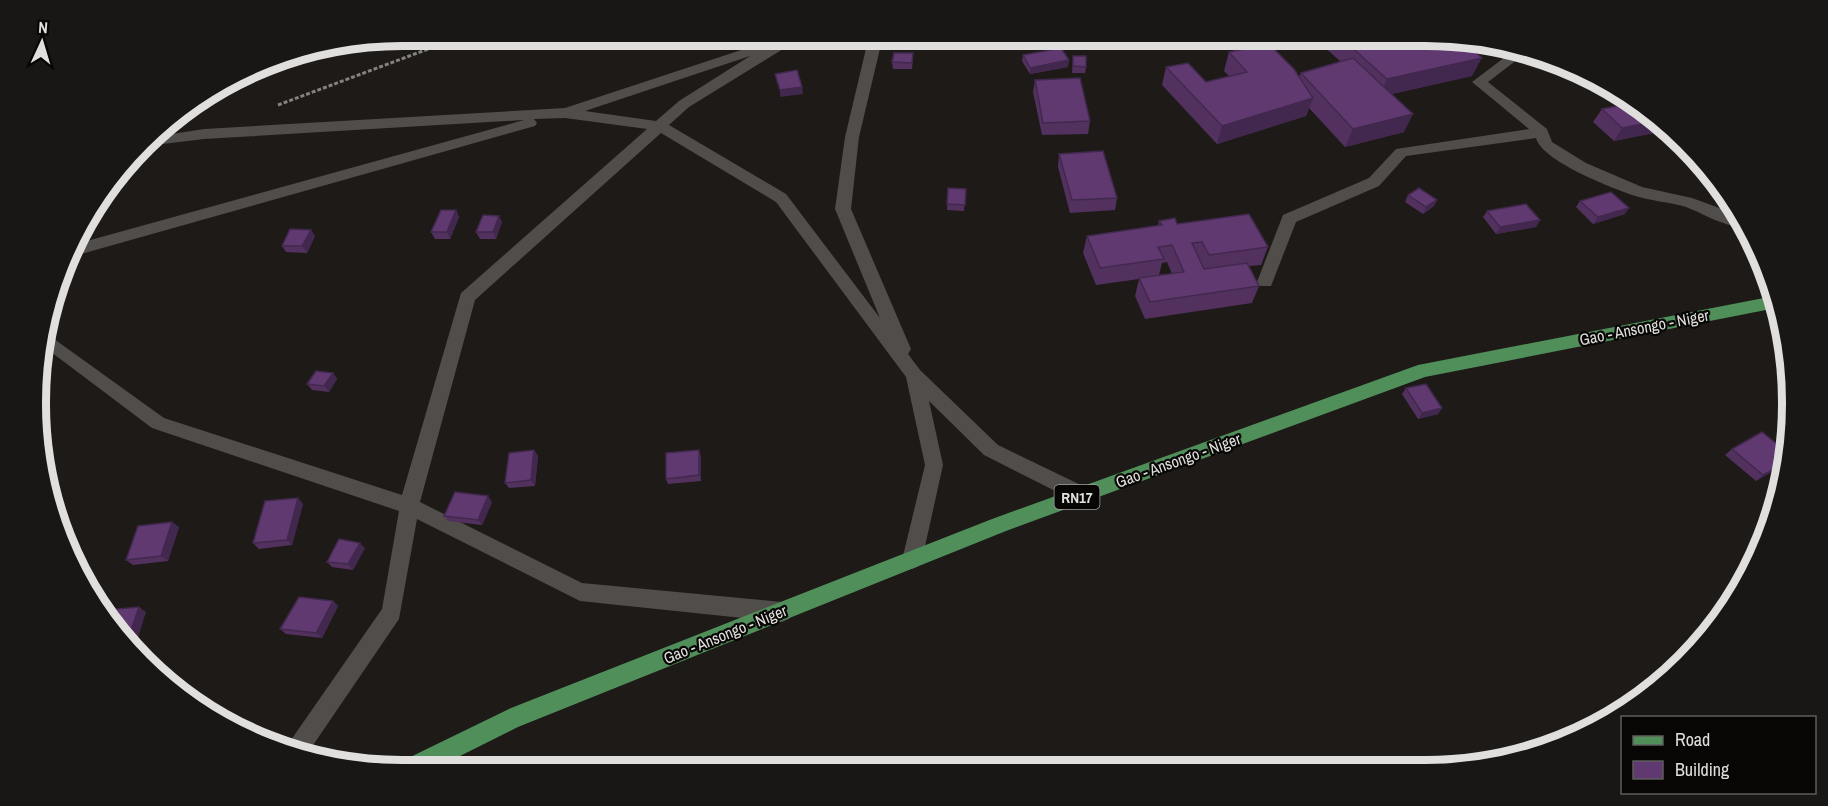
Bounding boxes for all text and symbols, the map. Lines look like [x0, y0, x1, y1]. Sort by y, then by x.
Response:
north arrow [12, 12, 72, 72]
text: N [38, 16, 49, 38]
street label: Gao - Ansongo - Niger [1577, 304, 1711, 350]
street label: Gao - Ansongo - Niger [1113, 427, 1244, 493]
road number: RN17 [1054, 485, 1100, 509]
street label: Gao - Ansongo - Niger [660, 599, 791, 669]
legend [1621, 716, 1816, 794]
text: Road [1675, 727, 1710, 752]
text: Building [1675, 757, 1730, 782]

